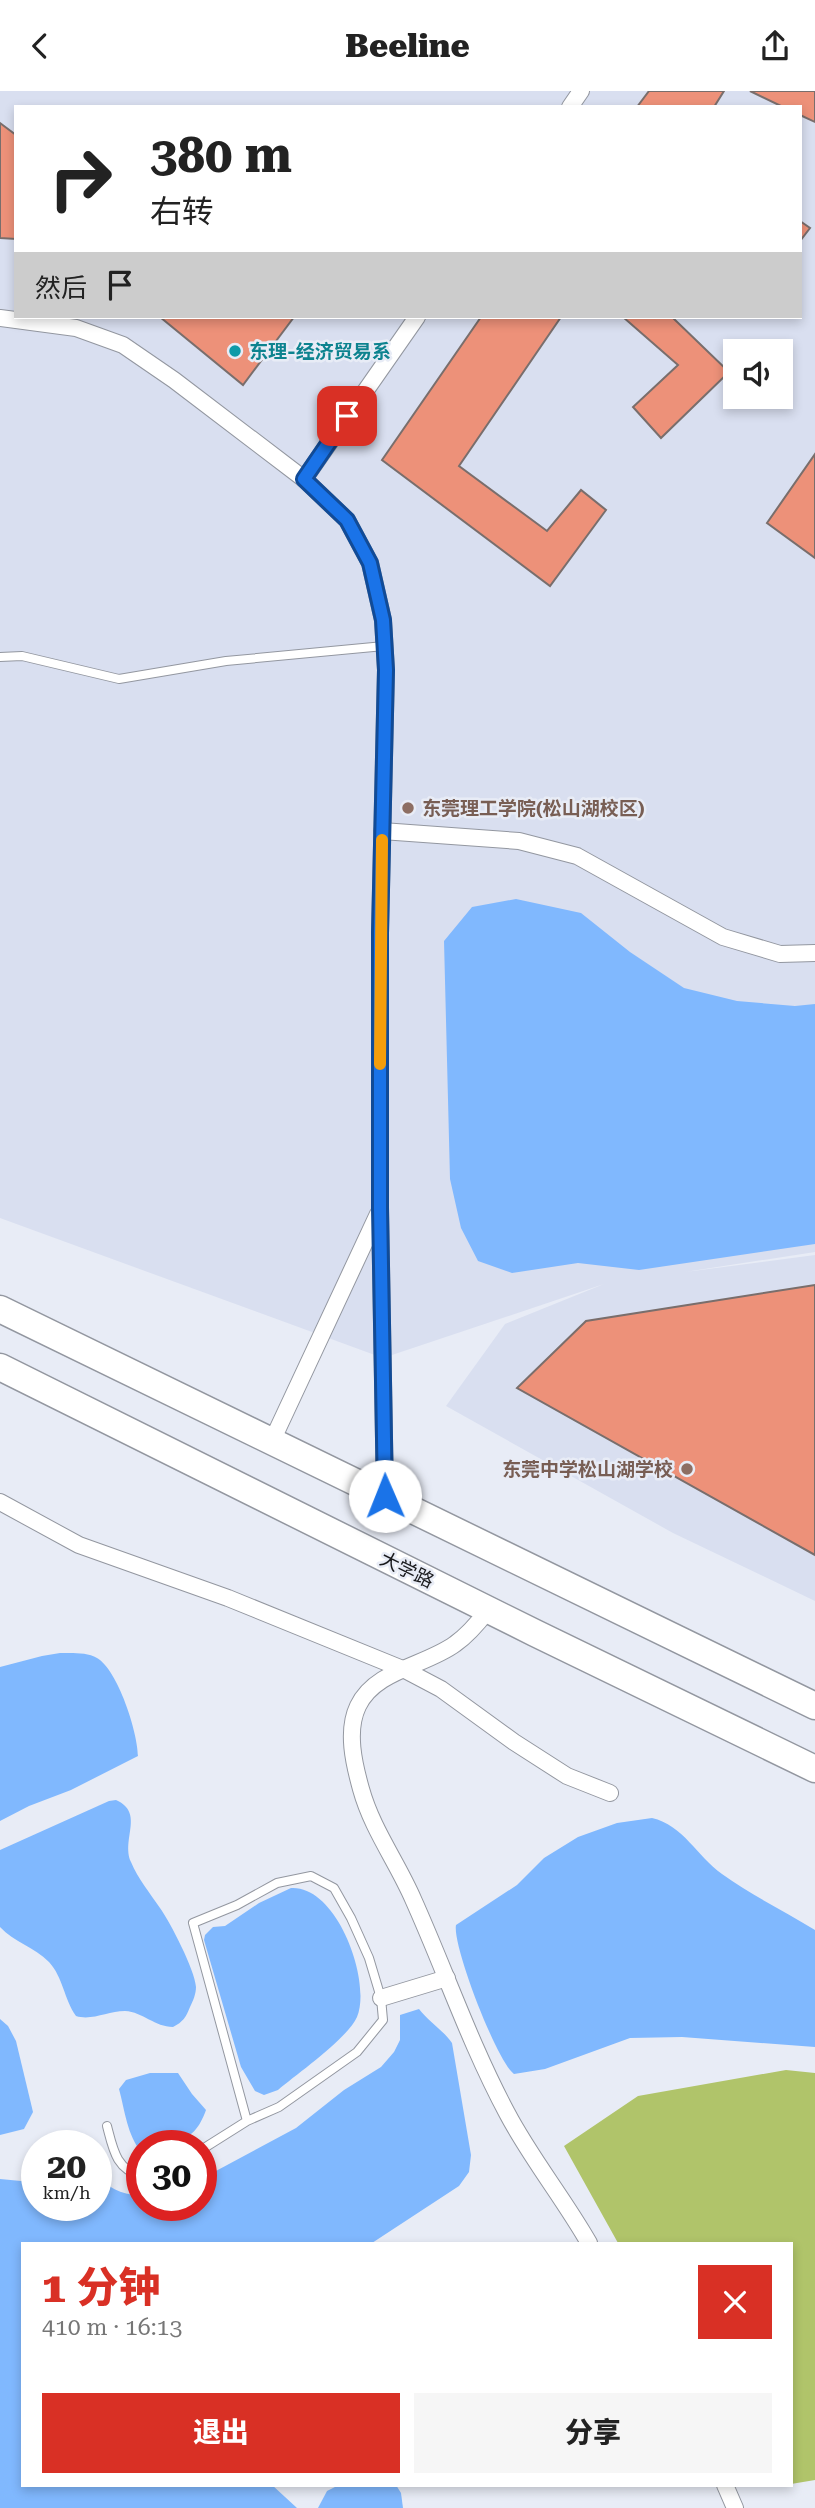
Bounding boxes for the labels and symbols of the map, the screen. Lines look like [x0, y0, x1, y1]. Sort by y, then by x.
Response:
place label: 东理-经济贸易系 [249, 340, 391, 363]
marker: 东理-经济贸易系 [227, 343, 243, 359]
pin [317, 386, 377, 446]
place label: 东莞理工学院(松山湖校区) [422, 797, 645, 820]
marker: 东莞理工学院(松山湖校区) [400, 800, 416, 816]
place label: 东莞中学松山湖学校 [502, 1458, 673, 1481]
position arrow [348, 1459, 422, 1533]
marker: 东莞中学松山湖学校 [679, 1461, 695, 1477]
street label: 大学路 [376, 1547, 438, 1593]
speed limit sign: 30 [126, 2130, 217, 2221]

